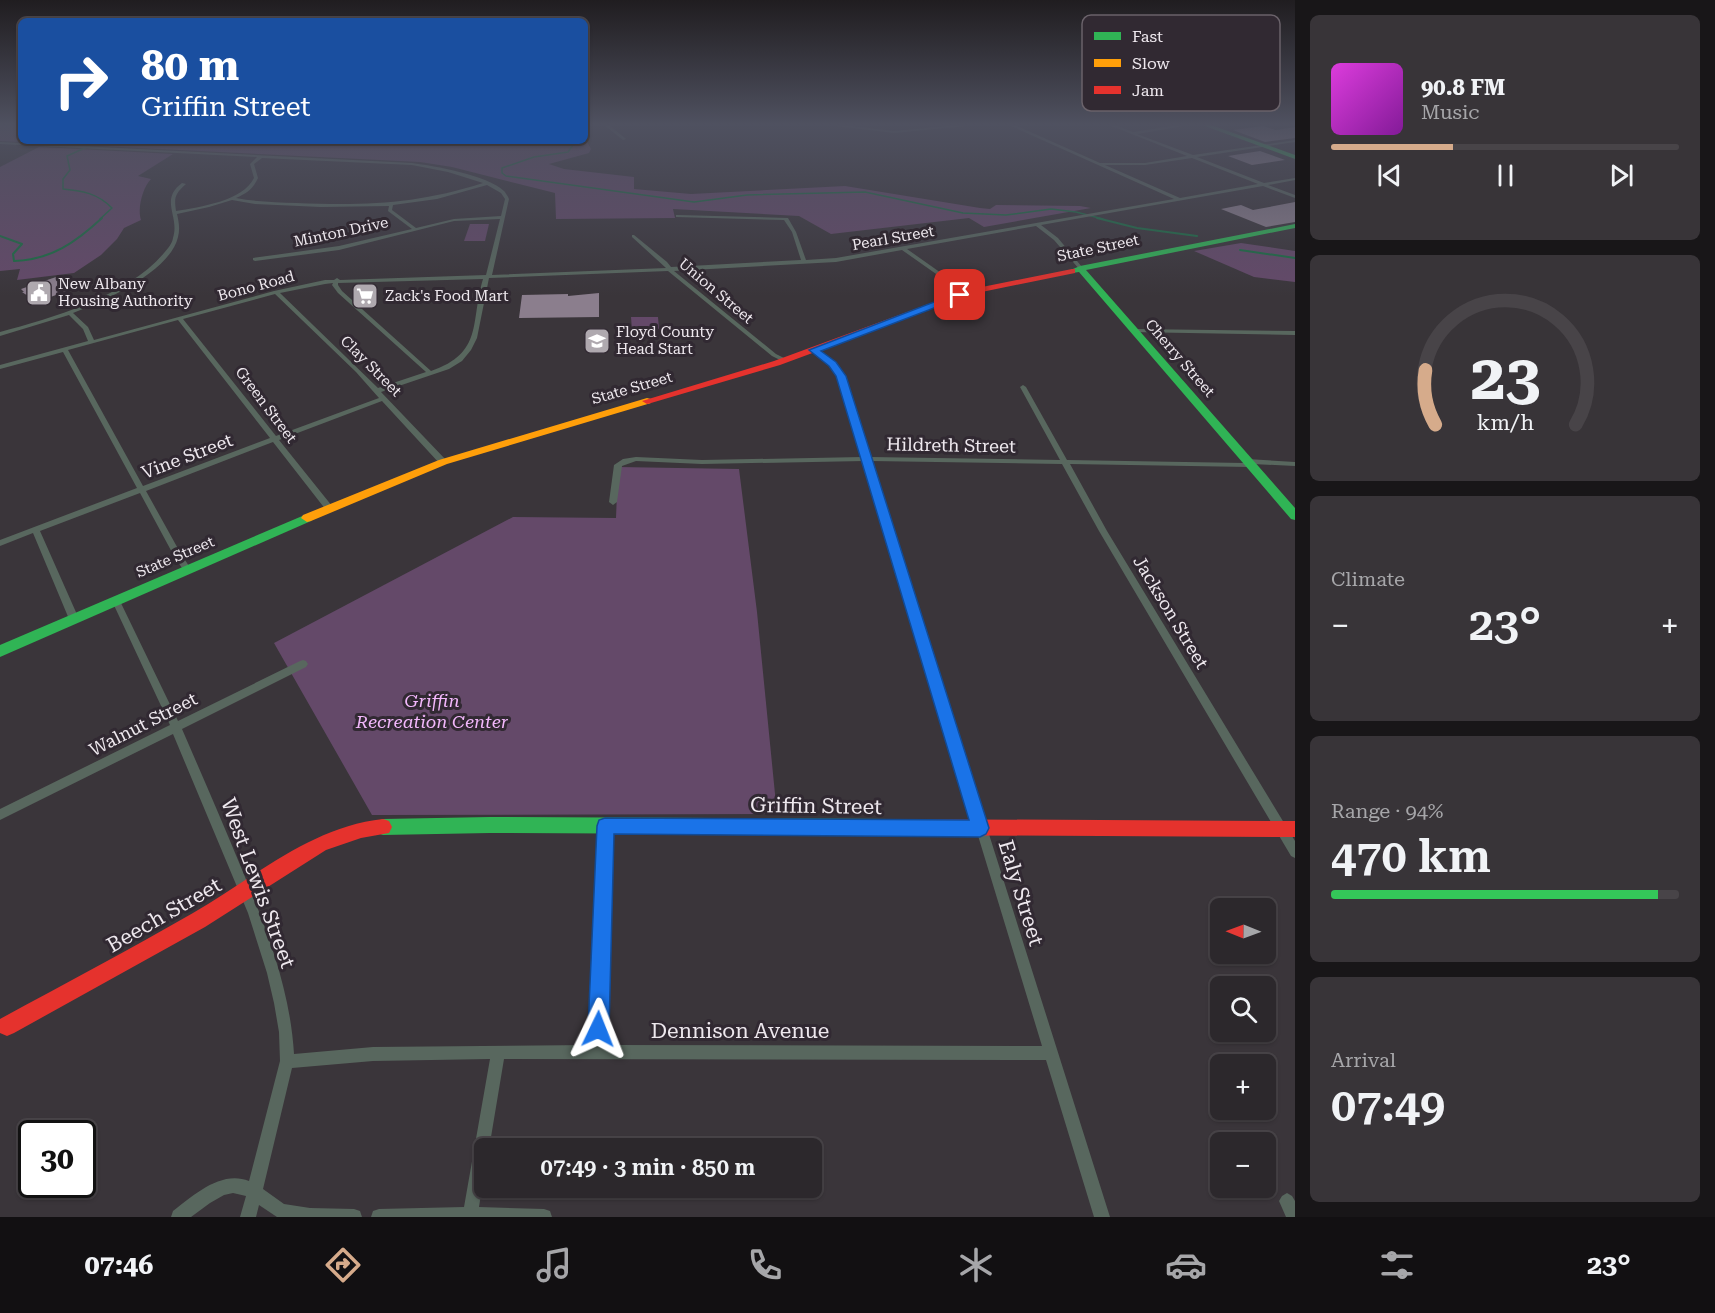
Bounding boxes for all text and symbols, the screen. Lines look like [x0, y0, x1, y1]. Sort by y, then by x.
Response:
legend [1082, 15, 1280, 111]
text: Fast [1132, 27, 1163, 46]
text: 80 m [141, 41, 239, 90]
icon: right [42, 42, 120, 120]
text: Slow [1132, 54, 1170, 73]
text: 90.8 FM [1421, 75, 1505, 100]
text: Jam [1132, 81, 1164, 100]
text: Griffin Street [141, 91, 311, 123]
text: Music [1421, 100, 1480, 124]
icon: previous [1373, 159, 1406, 192]
icon: pause [1489, 159, 1522, 192]
icon: next [1605, 159, 1638, 192]
street label: Minton Drive [292, 213, 390, 251]
street label: Pearl Street [850, 222, 936, 254]
street label: State Street [1055, 230, 1141, 265]
street label: Union Street [675, 255, 757, 328]
street label: Bono Road [216, 267, 297, 305]
pin [934, 269, 985, 320]
place label: New Albany Housing Authority [58, 275, 193, 310]
public building icon: New Albany Housing Authority [24, 278, 54, 308]
icon: arrive [943, 278, 976, 311]
supermarket icon: Zack's Food Mart [350, 281, 380, 311]
place label: Zack's Food Mart [385, 287, 509, 305]
street label: Cherry Street [1141, 315, 1219, 401]
place label: Floyd County Head Start [616, 323, 714, 358]
school or university icon: Floyd County Head Start [582, 326, 612, 356]
street label: Clay Street [337, 332, 406, 401]
text: 23 [1470, 341, 1540, 414]
street label: Green Street [231, 363, 301, 447]
street label: State Street [589, 368, 675, 408]
text: km/h [1476, 411, 1534, 436]
street label: Vine Street [138, 429, 236, 483]
street label: Hildreth Street [886, 433, 1016, 457]
street label: State Street [133, 532, 217, 582]
street label: Jackson Street [1129, 552, 1213, 672]
text: Climate [1331, 567, 1405, 591]
text: 23° [1469, 598, 1541, 651]
text: − [1331, 606, 1349, 645]
text: + [1661, 606, 1679, 645]
street label: Walnut Street [85, 688, 201, 760]
park label: Griffin Recreation Center [355, 690, 509, 732]
street label: Griffin Street [750, 793, 882, 819]
street label: West Lewis Street [216, 795, 300, 971]
text: Range · 94% [1331, 799, 1443, 823]
text: 470 km [1331, 830, 1491, 883]
street label: Ealy Street [994, 837, 1049, 949]
street label: Beech Street [102, 872, 226, 957]
north arrow [1210, 898, 1276, 964]
map controls [1210, 898, 1276, 1198]
button: search [1210, 976, 1276, 1042]
position arrow [566, 997, 630, 1061]
street label: Dennison Avenue [651, 1019, 829, 1043]
text: Arrival [1331, 1048, 1396, 1072]
button: + [1210, 1054, 1276, 1120]
text: 07:49 [1331, 1079, 1445, 1132]
speed limit sign: 30 [18, 1120, 96, 1198]
button: − [1210, 1132, 1276, 1198]
text: 07:49 · 3 min · 850 m [541, 1155, 755, 1180]
icon: directions [322, 1244, 364, 1286]
icon: music [533, 1244, 575, 1286]
icon: phone [744, 1244, 786, 1286]
icon: climate [955, 1244, 997, 1286]
icon: car [1165, 1244, 1207, 1286]
icon: filters [1376, 1244, 1418, 1286]
text: 07:46 [84, 1249, 153, 1281]
text: 23° [1587, 1249, 1631, 1281]

